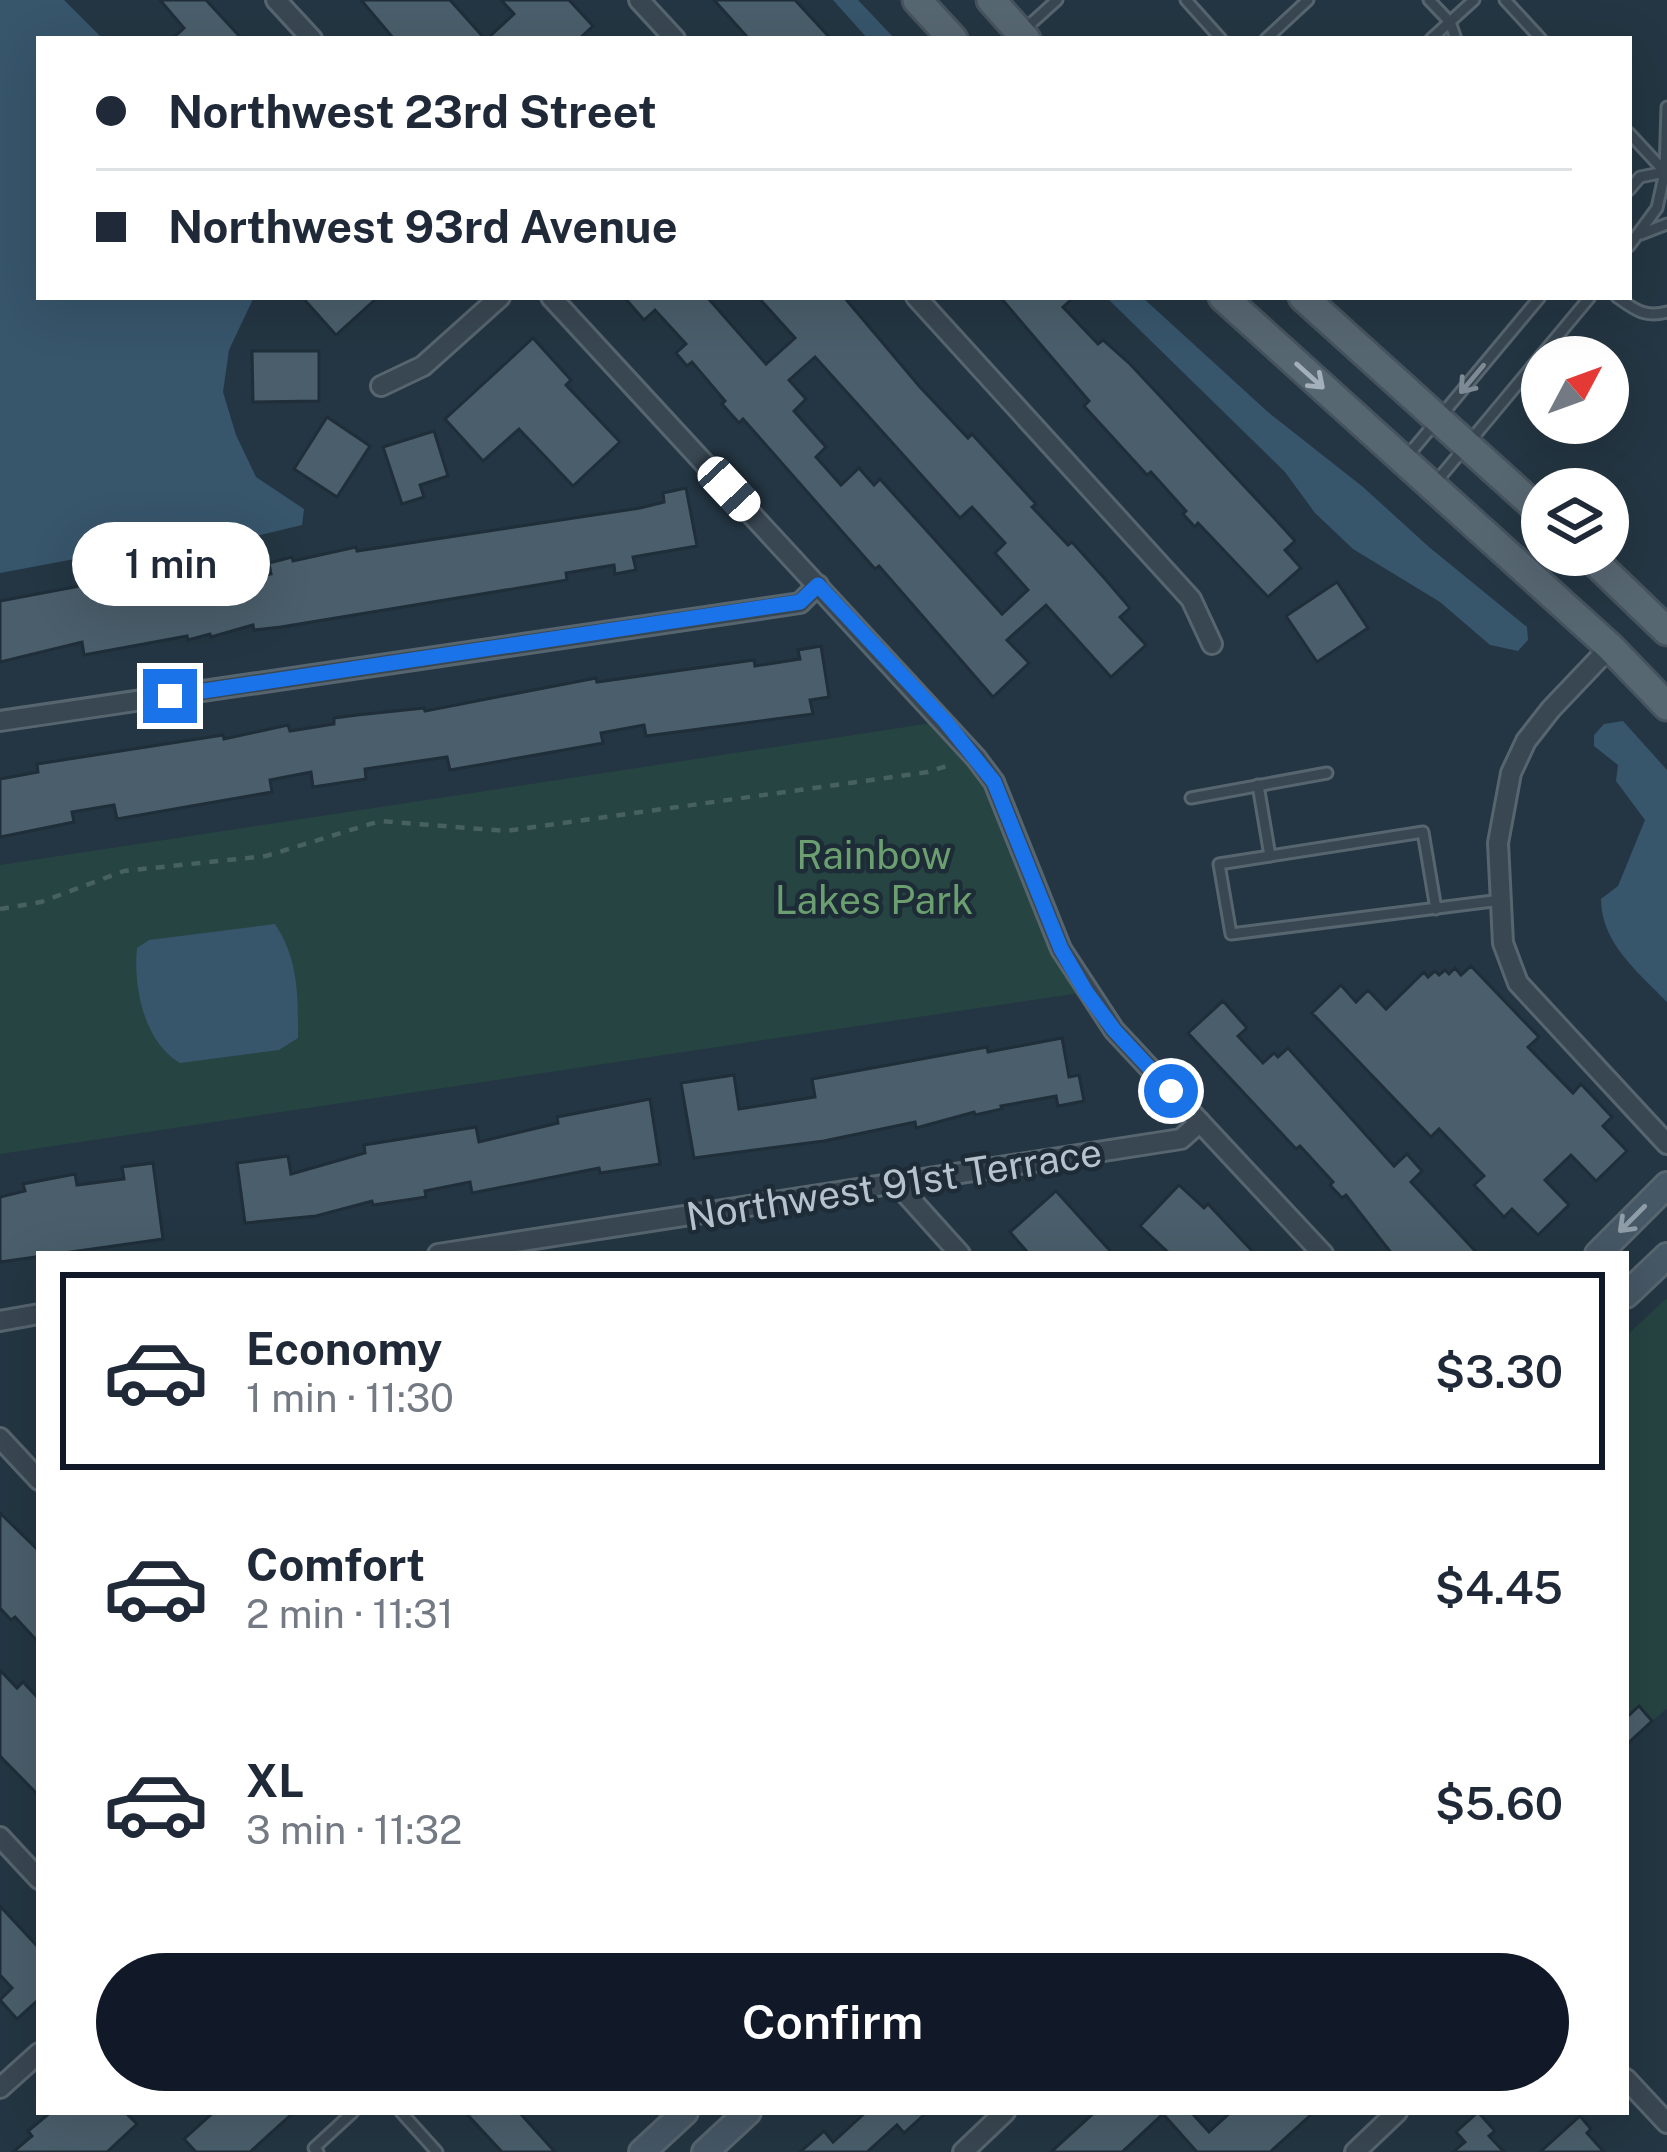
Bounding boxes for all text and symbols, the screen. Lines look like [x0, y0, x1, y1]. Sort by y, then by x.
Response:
text: Northwest 23rd Street [168, 85, 657, 138]
text: Northwest 93rd Avenue [168, 200, 678, 253]
north arrow [1521, 336, 1629, 444]
map controls [1521, 336, 1629, 576]
one-way arrow [1295, 361, 1325, 389]
one-way arrow [1459, 363, 1487, 394]
car [691, 450, 767, 528]
button: layers [1521, 468, 1629, 576]
callout: 1 min [71, 522, 269, 606]
text: 1 min [125, 541, 217, 587]
route end [143, 669, 197, 723]
park label: Rainbow Lakes Park [775, 832, 973, 923]
route start [1144, 1064, 1198, 1118]
street label: Northwest 91st Terrace [683, 1128, 1105, 1240]
one-way arrow [1619, 1204, 1647, 1233]
icon: car [102, 1317, 210, 1425]
text: Economy [246, 1322, 442, 1375]
text: $3.30 [1435, 1345, 1563, 1398]
text: 1 min · 11:30 [246, 1375, 454, 1421]
icon: car [102, 1533, 210, 1641]
text: Comfort [246, 1538, 425, 1591]
text: $4.45 [1435, 1561, 1563, 1614]
text: 2 min · 11:31 [246, 1591, 454, 1637]
icon: car [102, 1749, 210, 1857]
text: XL [246, 1754, 304, 1807]
text: $5.60 [1435, 1777, 1563, 1830]
text: 3 min · 11:32 [246, 1807, 462, 1853]
button: Confirm [96, 1953, 1569, 2091]

